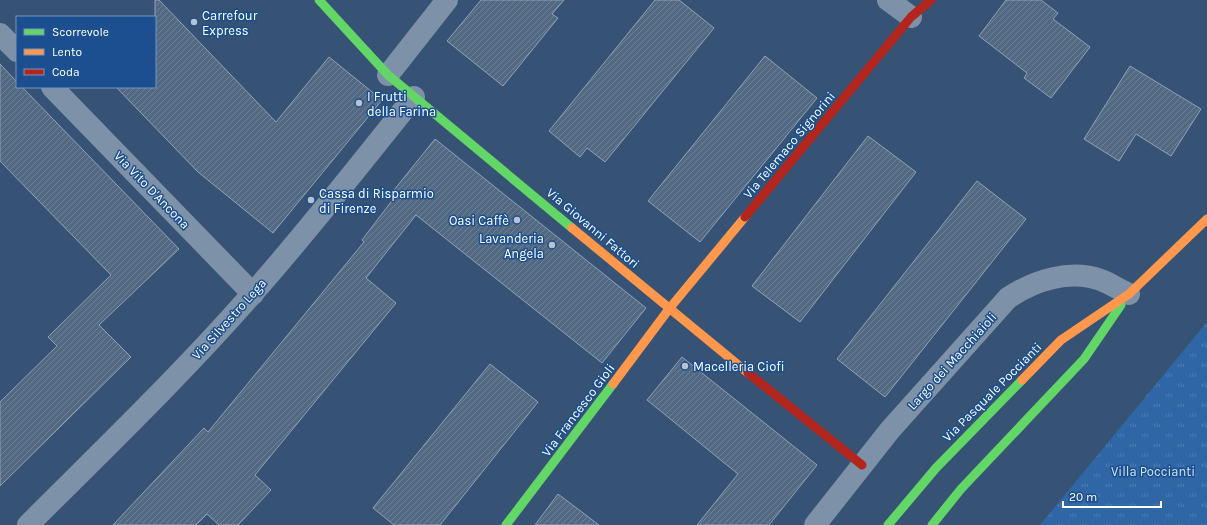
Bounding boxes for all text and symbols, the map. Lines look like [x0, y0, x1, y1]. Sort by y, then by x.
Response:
place label: Carrefour Express [202, 8, 258, 38]
legend [16, 16, 156, 88]
marker: Carrefour Express [189, 17, 199, 27]
text: Scorrevole [52, 25, 109, 39]
text: Lento [52, 45, 82, 59]
text: Coda [52, 65, 80, 79]
place label: I Frutti della Farina [367, 89, 436, 119]
street label: Via Telemaco Signorini [740, 89, 838, 201]
marker: I Frutti della Farina [354, 98, 364, 108]
street label: Via Vito D'Ancona [111, 148, 193, 232]
street label: Via Giovanni Fattori [544, 185, 642, 271]
place label: Cassa di Risparmio di Firenze [319, 186, 434, 216]
marker: Cassa di Risparmio di Firenze [306, 195, 316, 205]
place label: Oasi Caffè [449, 213, 509, 228]
marker: Oasi Caffè [512, 215, 522, 225]
place label: Lavanderia Angela [479, 231, 544, 261]
marker: Lavanderia Angela [547, 240, 557, 250]
street label: Via Silvestro Lega [189, 275, 269, 363]
street label: Largo dei Macchiaioli [904, 309, 1000, 413]
street label: Via Pasquale Poccianti [939, 339, 1045, 445]
place label: Macelleria Ciofi [693, 359, 785, 374]
street label: Via Francesco Gioli [538, 361, 618, 459]
marker: Macelleria Ciofi [680, 361, 690, 371]
park label: Villa Poccianti [1111, 464, 1195, 479]
scale bar [1063, 483, 1161, 509]
text: 20 m [1069, 490, 1097, 504]

